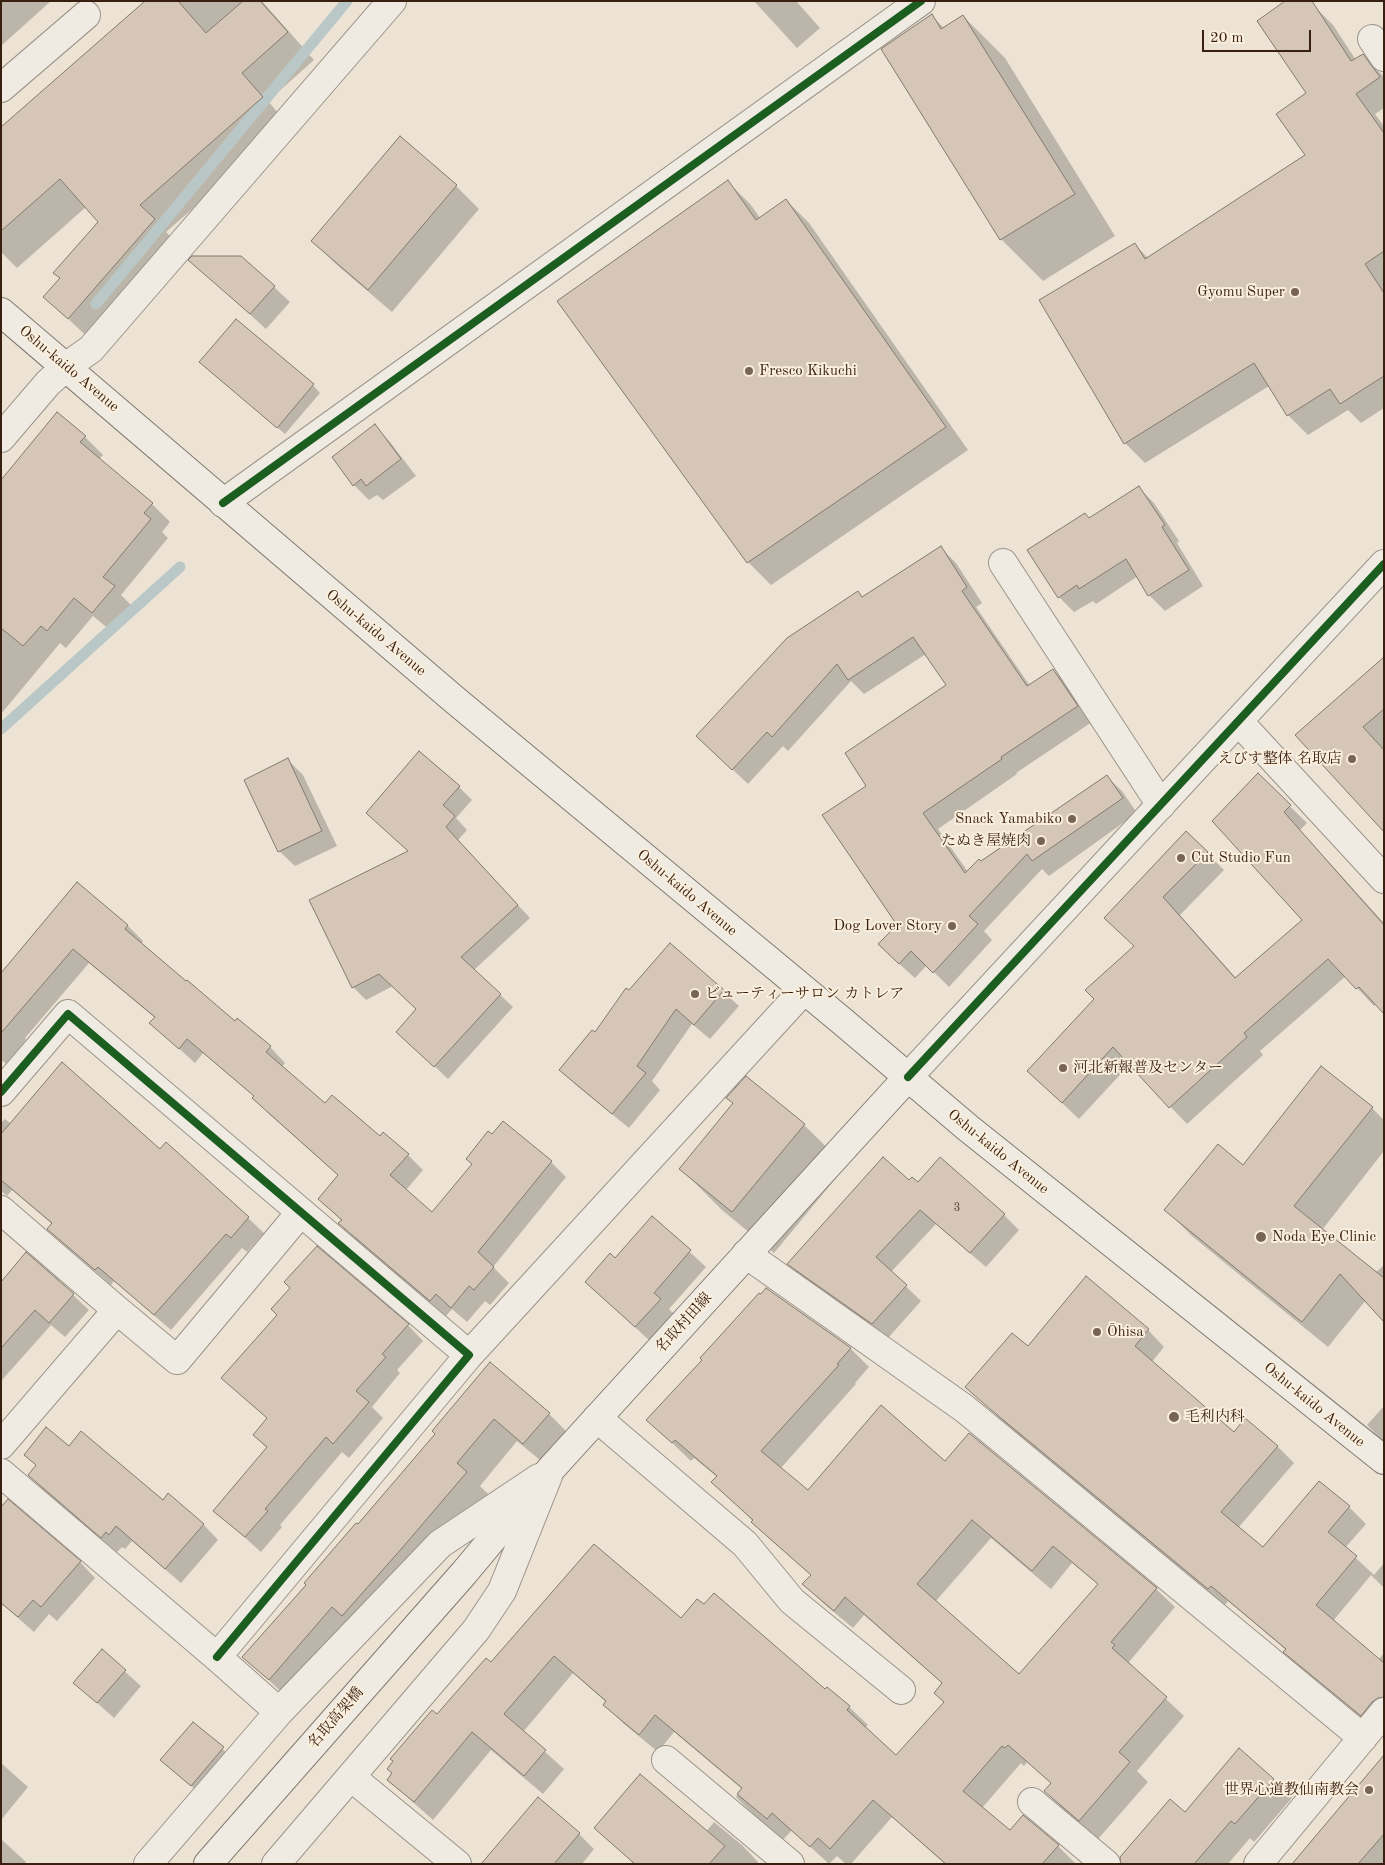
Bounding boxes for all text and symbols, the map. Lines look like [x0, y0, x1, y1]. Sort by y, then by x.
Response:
scale bar [1205, 20, 1314, 52]
text: 20 m [1210, 31, 1244, 46]
place label: Gyomu Super [1197, 283, 1285, 301]
marker: Gyomu Super [1289, 286, 1301, 298]
street label: Oshu-kaido Avenue [15, 322, 123, 416]
place label: Fresco Kikuchi [759, 362, 857, 380]
marker: Fresco Kikuchi [743, 365, 755, 377]
street label: Oshu-kaido Avenue [322, 586, 430, 680]
place label: えびす整体 名取店 [1218, 750, 1342, 768]
marker: えびす整体 名取店 [1346, 753, 1358, 765]
place label: Snack Yamabiko [955, 810, 1062, 828]
marker: Snack Yamabiko [1066, 813, 1078, 825]
place label: たぬき屋焼肉 [941, 832, 1031, 850]
marker: たぬき屋焼肉 [1035, 835, 1047, 847]
street label: Oshu-kaido Avenue [633, 846, 741, 940]
place label: Cut Studio Fun [1191, 849, 1291, 867]
marker: Cut Studio Fun [1175, 852, 1187, 864]
place label: Dog Lover Story [833, 917, 942, 935]
marker: Dog Lover Story [946, 920, 958, 932]
place label: ビューティーサロン カトレア [705, 985, 904, 1003]
marker: ビューティーサロン カトレア [689, 988, 701, 1000]
place label: 河北新報普及センター [1073, 1059, 1223, 1077]
marker: 河北新報普及センター [1057, 1062, 1069, 1074]
street label: Oshu-kaido Avenue [944, 1106, 1052, 1198]
house number: 3 [954, 1201, 960, 1215]
place label: Noda Eye Clinic [1272, 1228, 1376, 1246]
marker: Noda Eye Clinic [1254, 1230, 1268, 1244]
street label: 名取村田線 [652, 1289, 716, 1357]
place label: Ōhisa [1107, 1323, 1144, 1341]
marker: Ōhisa [1091, 1326, 1103, 1338]
street label: Oshu-kaido Avenue [1260, 1359, 1368, 1451]
place label: 毛利内科 [1185, 1408, 1245, 1426]
marker: 毛利内科 [1167, 1410, 1181, 1424]
street label: 名取高架橋 [305, 1684, 367, 1752]
place label: 世界心道教仙南教会 [1224, 1781, 1359, 1799]
marker: 世界心道教仙南教会 [1363, 1784, 1375, 1796]

